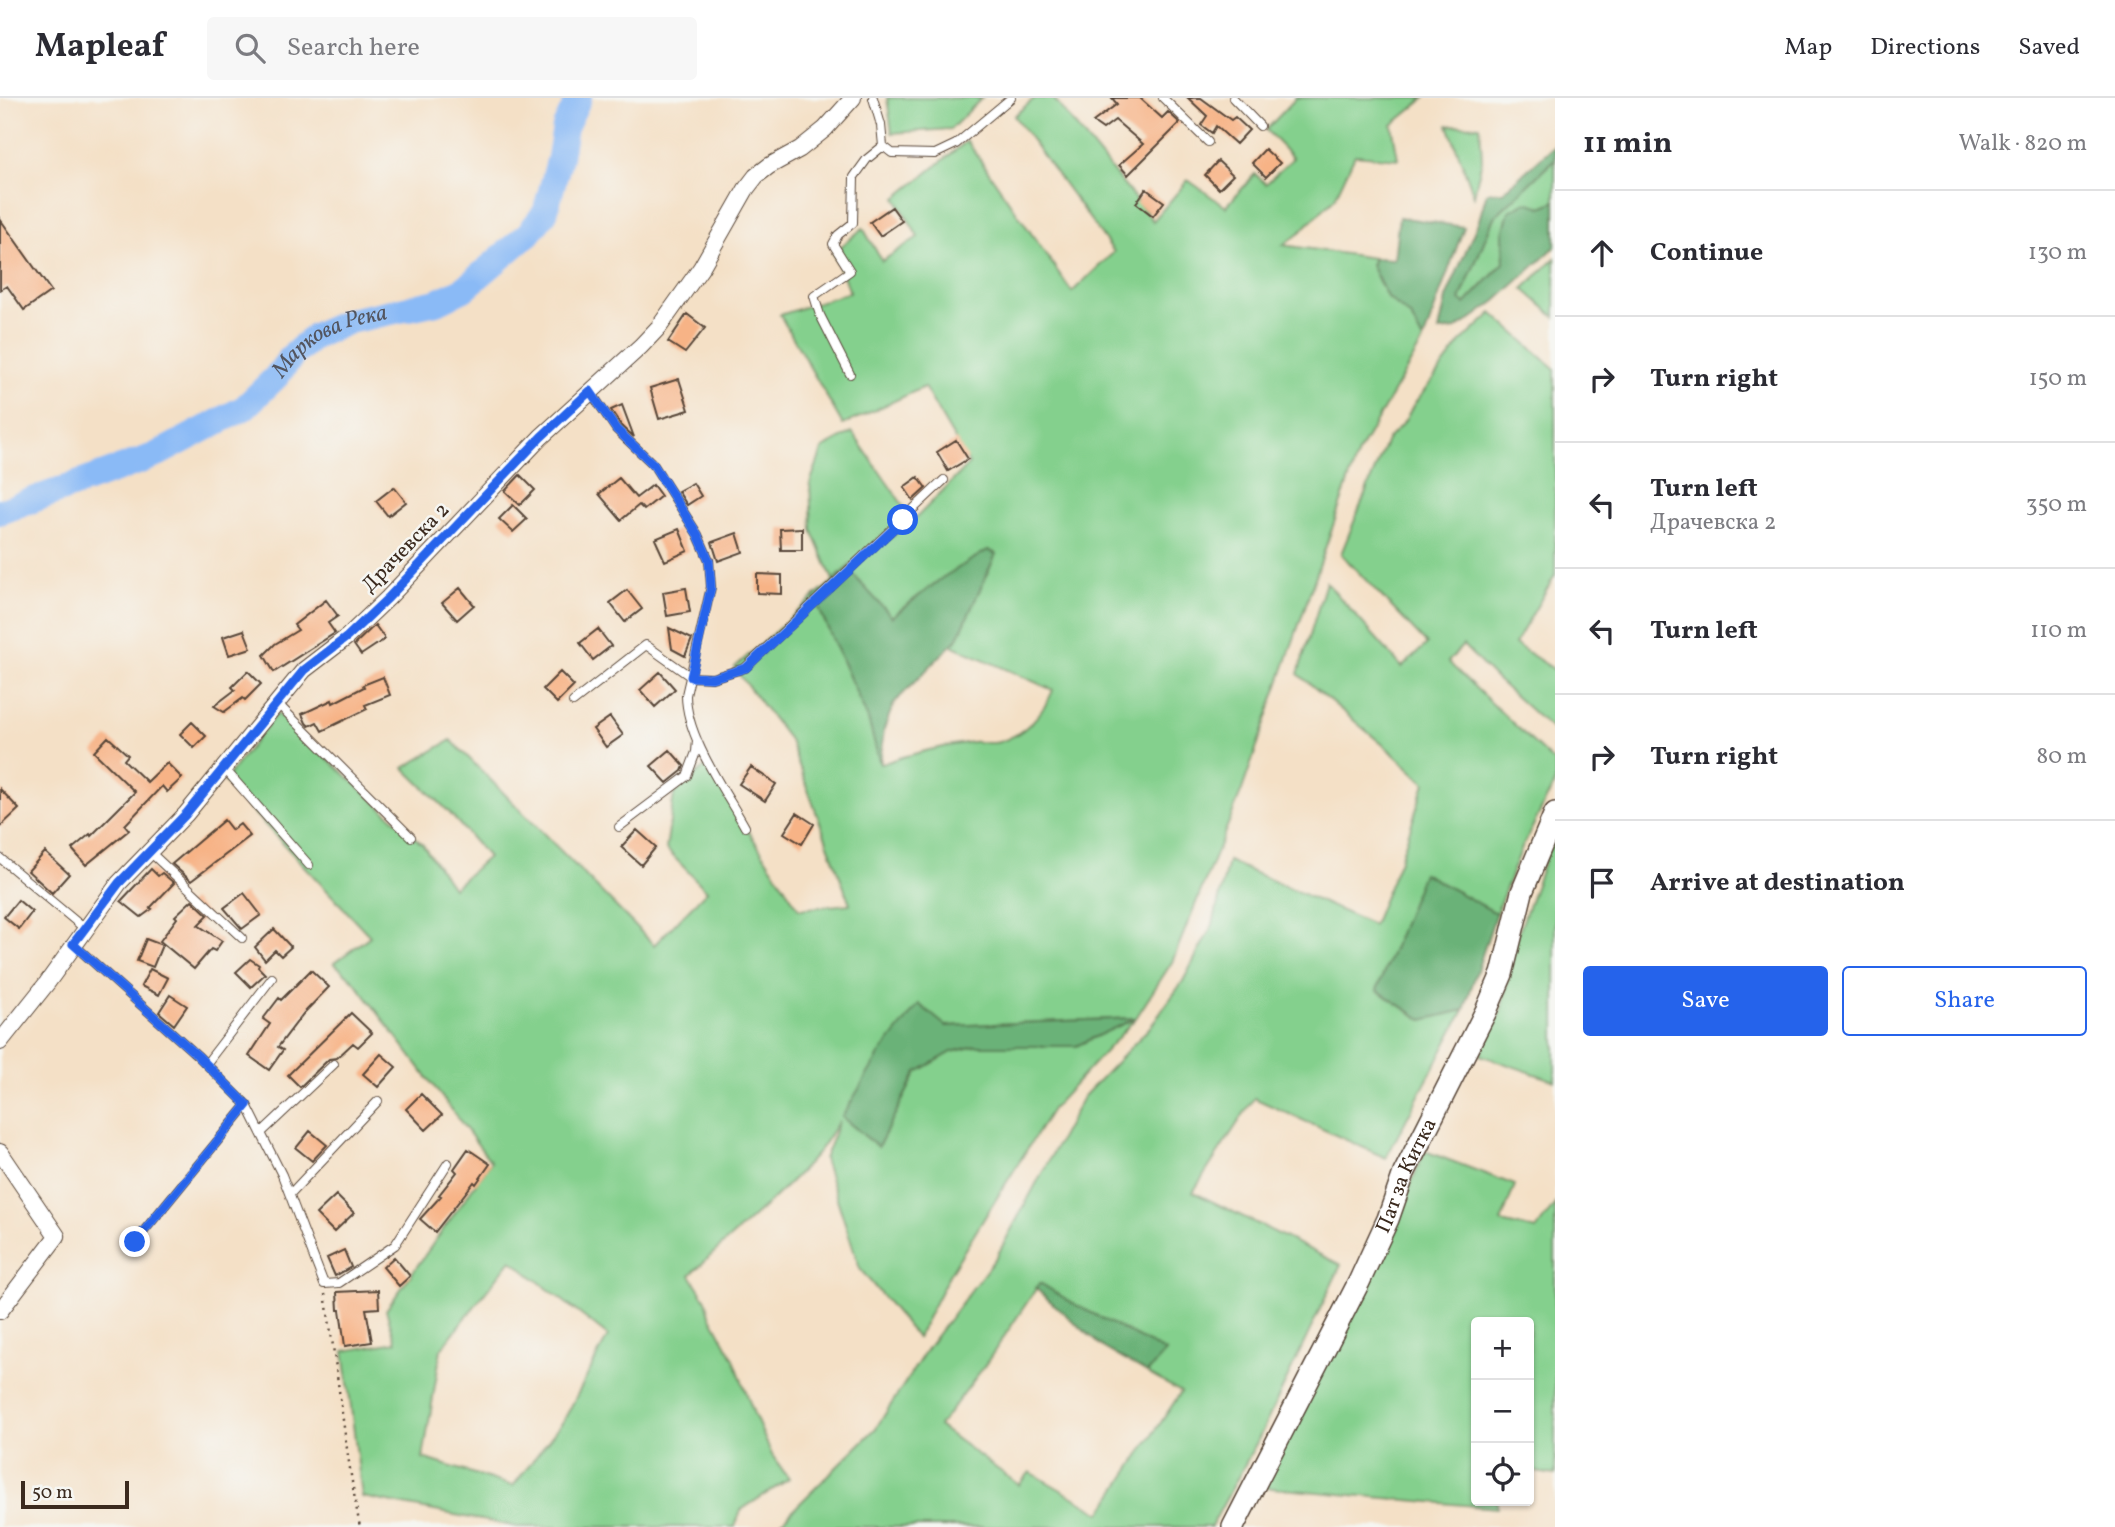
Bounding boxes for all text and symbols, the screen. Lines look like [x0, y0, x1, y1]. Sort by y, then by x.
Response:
search box [207, 17, 697, 80]
text: Mapleaf [35, 25, 165, 71]
icon: search [231, 29, 269, 67]
text: Search here [287, 30, 420, 66]
text: Map [1784, 31, 1832, 65]
text: Directions [1870, 31, 1980, 65]
text: Saved [2018, 31, 2080, 65]
text: 11 min [1583, 123, 1673, 165]
text: Walk · 820 m [1958, 128, 2087, 160]
icon: ahead [1583, 234, 1621, 272]
text: Continue [1650, 235, 1763, 271]
text: 130 m [2028, 237, 2087, 269]
water label: Маркова Река [264, 297, 390, 386]
icon: right [1583, 360, 1621, 398]
text: Turn right [1650, 361, 1778, 397]
text: 150 m [2029, 363, 2087, 395]
text: Turn left [1650, 471, 1758, 507]
icon: left [1583, 486, 1621, 524]
text: 350 m [2026, 489, 2087, 521]
street label: Драчевска 2 [356, 496, 456, 600]
route start [887, 504, 918, 535]
text: Драчевска 2 [1650, 507, 1776, 539]
icon: left [1583, 612, 1621, 650]
text: Turn left [1650, 613, 1758, 649]
text: 110 m [2030, 615, 2087, 647]
icon: right [1583, 738, 1621, 776]
text: Turn right [1650, 739, 1778, 775]
text: 80 m [2037, 741, 2087, 773]
icon: arrive [1583, 864, 1621, 902]
text: Arrive at destination [1650, 865, 1905, 901]
button: Save [1583, 966, 1828, 1036]
button: Share [1842, 966, 2087, 1036]
street label: Пат за Китка [1369, 1113, 1444, 1238]
route end [119, 1226, 150, 1257]
map controls [1471, 1317, 1534, 1506]
button: + [1471, 1317, 1534, 1380]
button: − [1471, 1380, 1534, 1443]
button: locate [1471, 1443, 1534, 1506]
scale bar [21, 1478, 130, 1510]
text: 50 m [32, 1480, 73, 1506]

